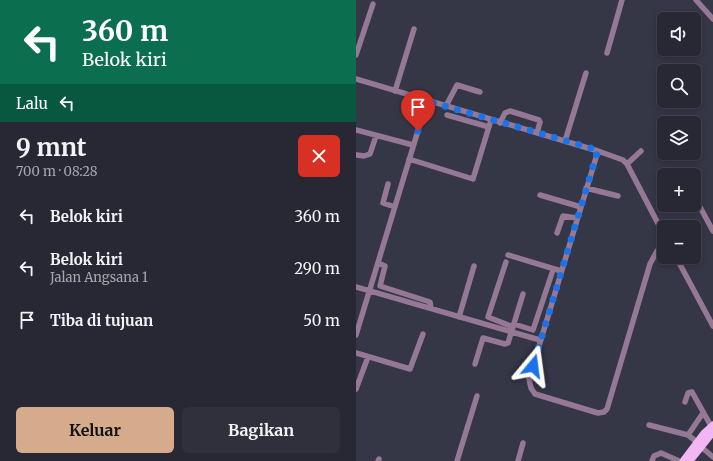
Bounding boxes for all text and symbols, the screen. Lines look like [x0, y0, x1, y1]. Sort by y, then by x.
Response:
map controls [657, 12, 701, 264]
button: sound [657, 12, 701, 56]
text: 360 m [82, 13, 168, 49]
icon: left [16, 16, 68, 68]
text: Belok kiri [82, 48, 167, 71]
button: search [657, 64, 701, 108]
pin [401, 90, 435, 131]
icon: left [56, 92, 78, 114]
text: Lalu [16, 94, 48, 113]
icon: arrive [407, 96, 429, 118]
button: layers [657, 116, 701, 160]
text: 9 mnt [16, 132, 86, 163]
button: close [298, 135, 340, 177]
text: 700 m · 08:28 [16, 163, 98, 180]
button: + [657, 168, 701, 212]
icon: left [16, 205, 38, 227]
text: Belok kiri [50, 207, 123, 226]
text: 360 m [294, 207, 340, 226]
button: − [657, 220, 701, 264]
text: Belok kiri [50, 250, 123, 269]
icon: left [16, 257, 38, 279]
text: 290 m [294, 259, 340, 278]
text: Jalan Angsana 1 [50, 269, 148, 286]
icon: arrive [16, 309, 38, 331]
text: Tiba di tujuan [50, 311, 153, 330]
text: 50 m [303, 311, 340, 330]
position arrow [512, 345, 554, 387]
button: Keluar [16, 407, 174, 453]
button: Bagikan [182, 407, 340, 453]

